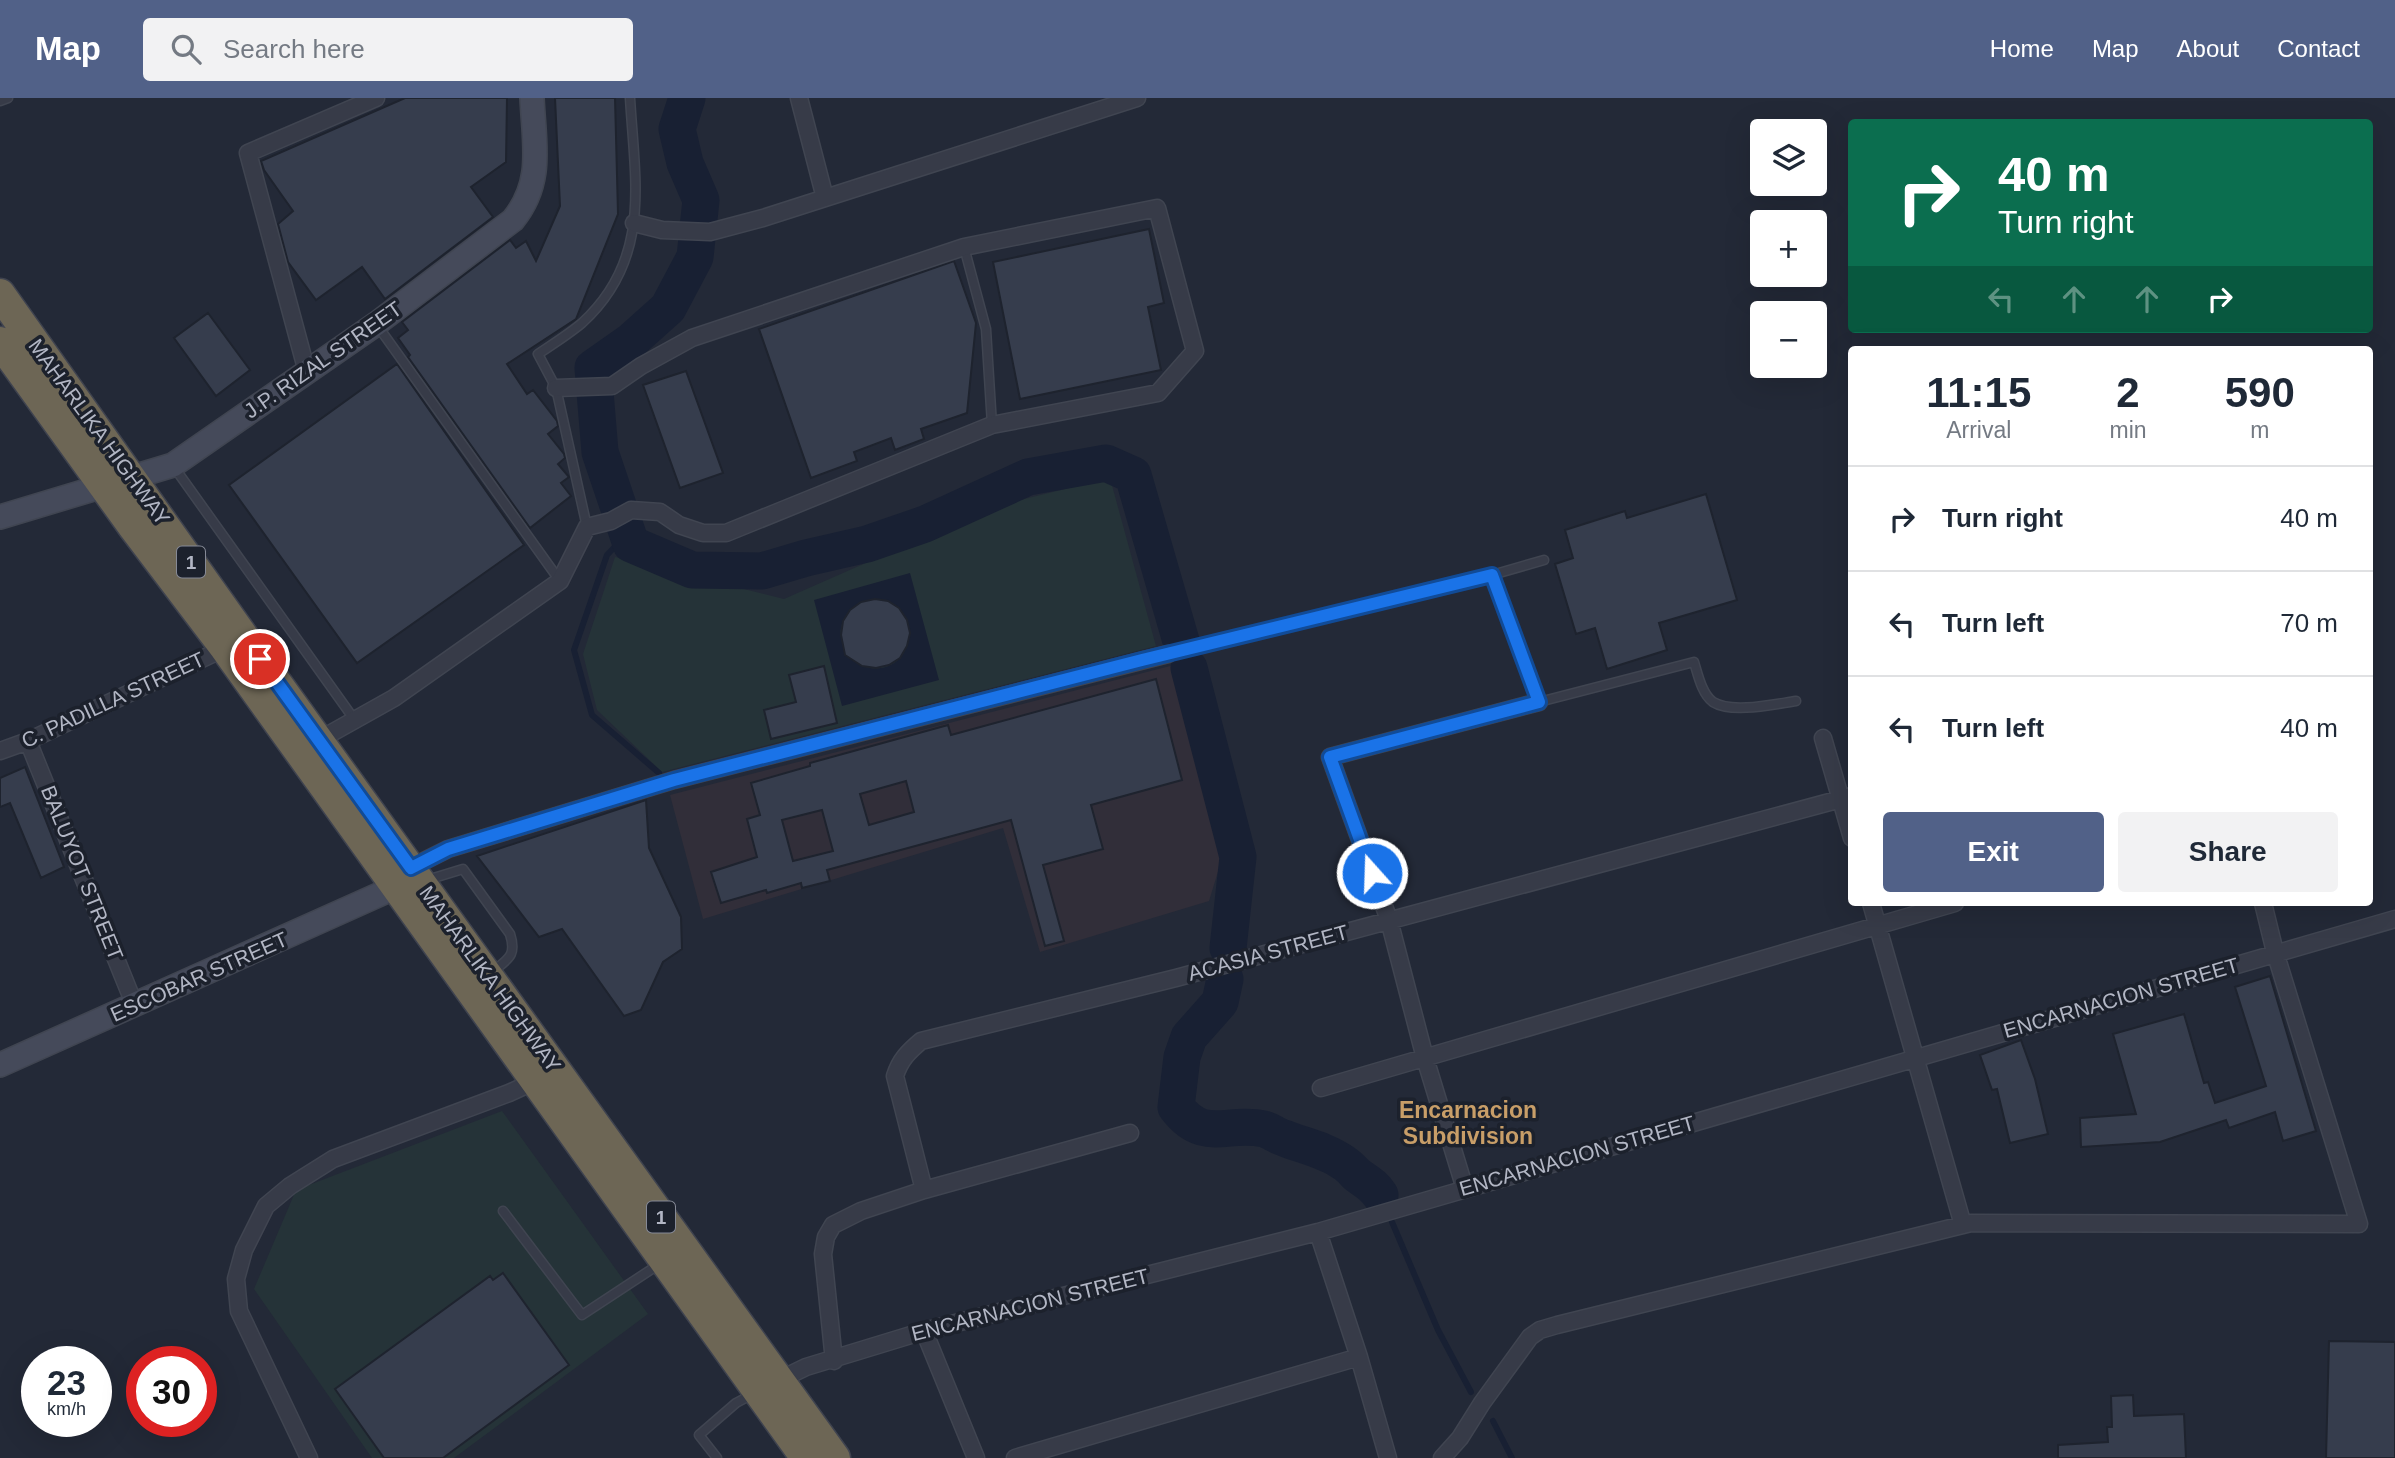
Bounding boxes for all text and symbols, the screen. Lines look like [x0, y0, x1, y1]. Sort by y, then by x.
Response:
search box [143, 18, 633, 81]
text: Map [35, 30, 101, 67]
icon: search [167, 30, 205, 68]
text: Search here [223, 34, 365, 64]
text: Home [1990, 35, 2054, 62]
text: Map [2092, 35, 2139, 62]
text: About [2177, 35, 2239, 62]
text: Contact [2277, 35, 2360, 62]
map controls [1750, 119, 1827, 378]
button: layers [1750, 119, 1827, 196]
icon: right [1883, 147, 1974, 238]
text: 40 m [1998, 147, 2110, 201]
text: Turn right [1998, 204, 2134, 240]
button: + [1750, 210, 1827, 287]
icon: left [1982, 280, 2020, 318]
icon: ahead [2055, 280, 2093, 318]
icon: ahead [2128, 280, 2166, 318]
icon: right [2201, 280, 2239, 318]
street label: J.P. RIZAL STREET [240, 297, 406, 423]
button: − [1750, 301, 1827, 378]
street label: MAHARLIKA HIGHWAY [24, 334, 175, 529]
text: 11:15 [1926, 369, 2031, 416]
text: 2 [2116, 369, 2140, 416]
text: 590 [2225, 369, 2295, 416]
text: Arrival [1946, 417, 2011, 443]
text: min [2109, 417, 2147, 443]
text: m [2250, 417, 2269, 443]
icon: right [1883, 500, 1921, 538]
text: Turn right [1942, 503, 2063, 533]
text: 40 m [2280, 503, 2338, 533]
road number: 1 [177, 547, 205, 578]
icon: left [1883, 605, 1921, 643]
text: Turn left [1942, 608, 2044, 638]
text: 70 m [2280, 608, 2338, 638]
pin [230, 629, 290, 689]
icon: arrive [241, 640, 279, 678]
street label: C. PADILLA STREET [18, 647, 208, 752]
icon: left [1883, 710, 1921, 748]
text: Turn left [1942, 713, 2044, 743]
text: 40 m [2280, 713, 2338, 743]
street label: BALUYOT STREET [37, 782, 128, 964]
button: Exit [1883, 812, 2104, 892]
button: Share [2118, 812, 2338, 892]
position arrow [1335, 836, 1409, 910]
street label: MAHARLIKA HIGHWAY [415, 881, 566, 1076]
street label: ACASIA STREET [1185, 920, 1350, 985]
street label: ESCOBAR STREET [107, 927, 291, 1026]
street label: ENCARNACION STREET [2000, 953, 2241, 1042]
district label: Encarnacion Subdivision [1399, 1097, 1537, 1149]
street label: ENCARNACION STREET [1456, 1111, 1697, 1200]
road number: 1 [647, 1202, 675, 1232]
street label: ENCARNACION STREET [909, 1264, 1151, 1345]
speed limit sign: 30 [126, 1346, 217, 1437]
text: 23 [47, 1363, 86, 1402]
text: km/h [47, 1399, 86, 1419]

